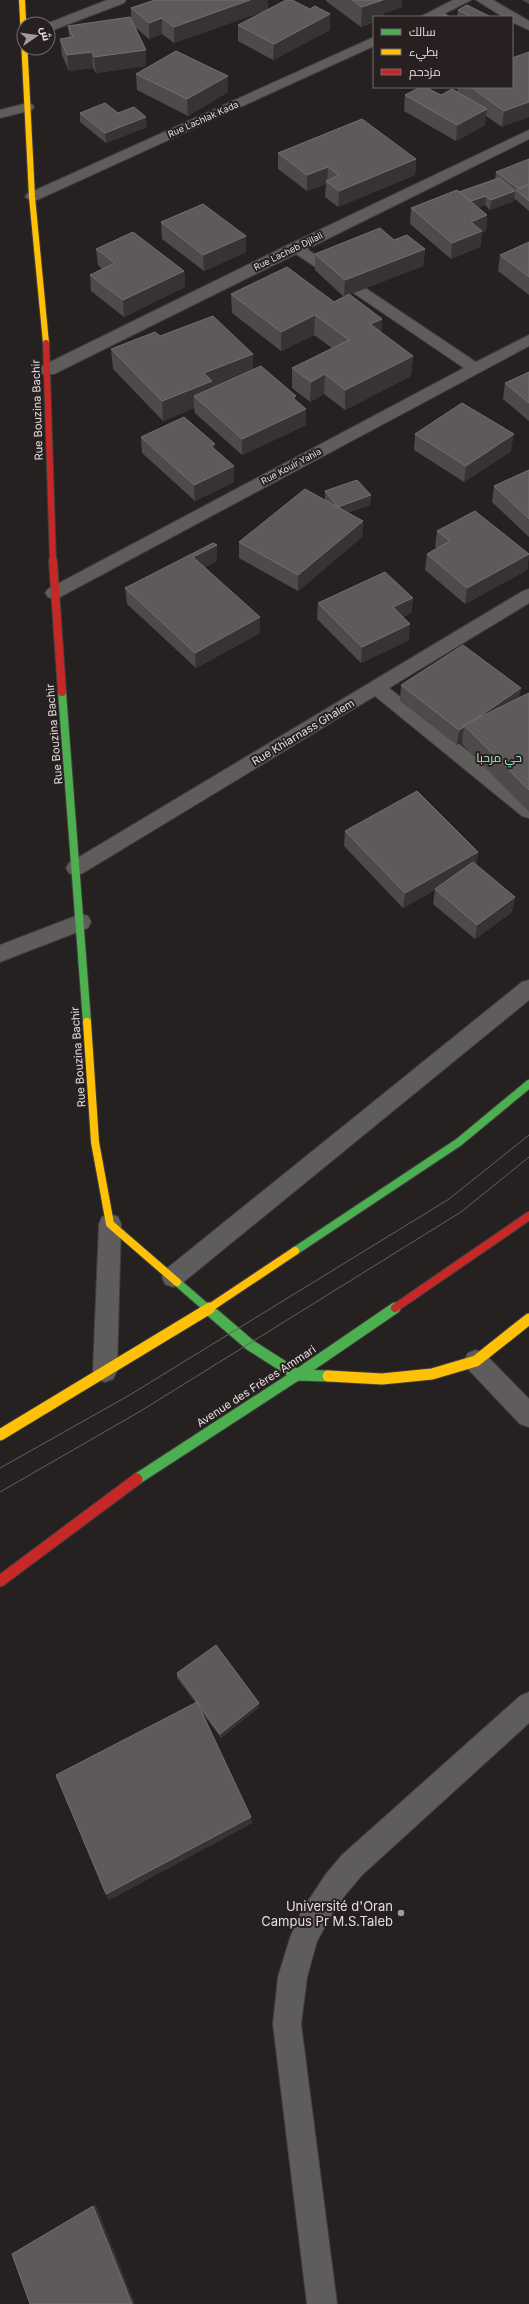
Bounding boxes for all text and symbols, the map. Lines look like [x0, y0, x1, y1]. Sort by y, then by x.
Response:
north arrow [16, 16, 56, 56]
legend [373, 16, 513, 88]
text: سالك [409, 24, 436, 39]
text: ش [37, 25, 54, 42]
text: بطيء [409, 44, 438, 62]
text: مزدحم [409, 64, 441, 80]
street label: Rue Lachlak Kada [166, 99, 240, 139]
street label: Rue Lacheb Djilali [252, 230, 324, 272]
street label: Rue Bouzina Bachir [28, 359, 46, 461]
street label: Rue Kouir Yahia [259, 446, 323, 486]
street label: Rue Bouzina Bachir [43, 683, 65, 785]
street label: Rue Khiarnass Ghalem [249, 696, 357, 768]
district label: حي مرحبا [476, 750, 522, 768]
street label: Rue Bouzina Bachir [67, 1006, 89, 1108]
street label: Avenue des Frères Ammari [194, 1342, 318, 1430]
place label: Université d'Oran Campus Pr M.S.Taleb [261, 1898, 393, 1929]
marker: Université d'Oran Campus Pr M.S.Taleb [396, 1908, 406, 1918]

